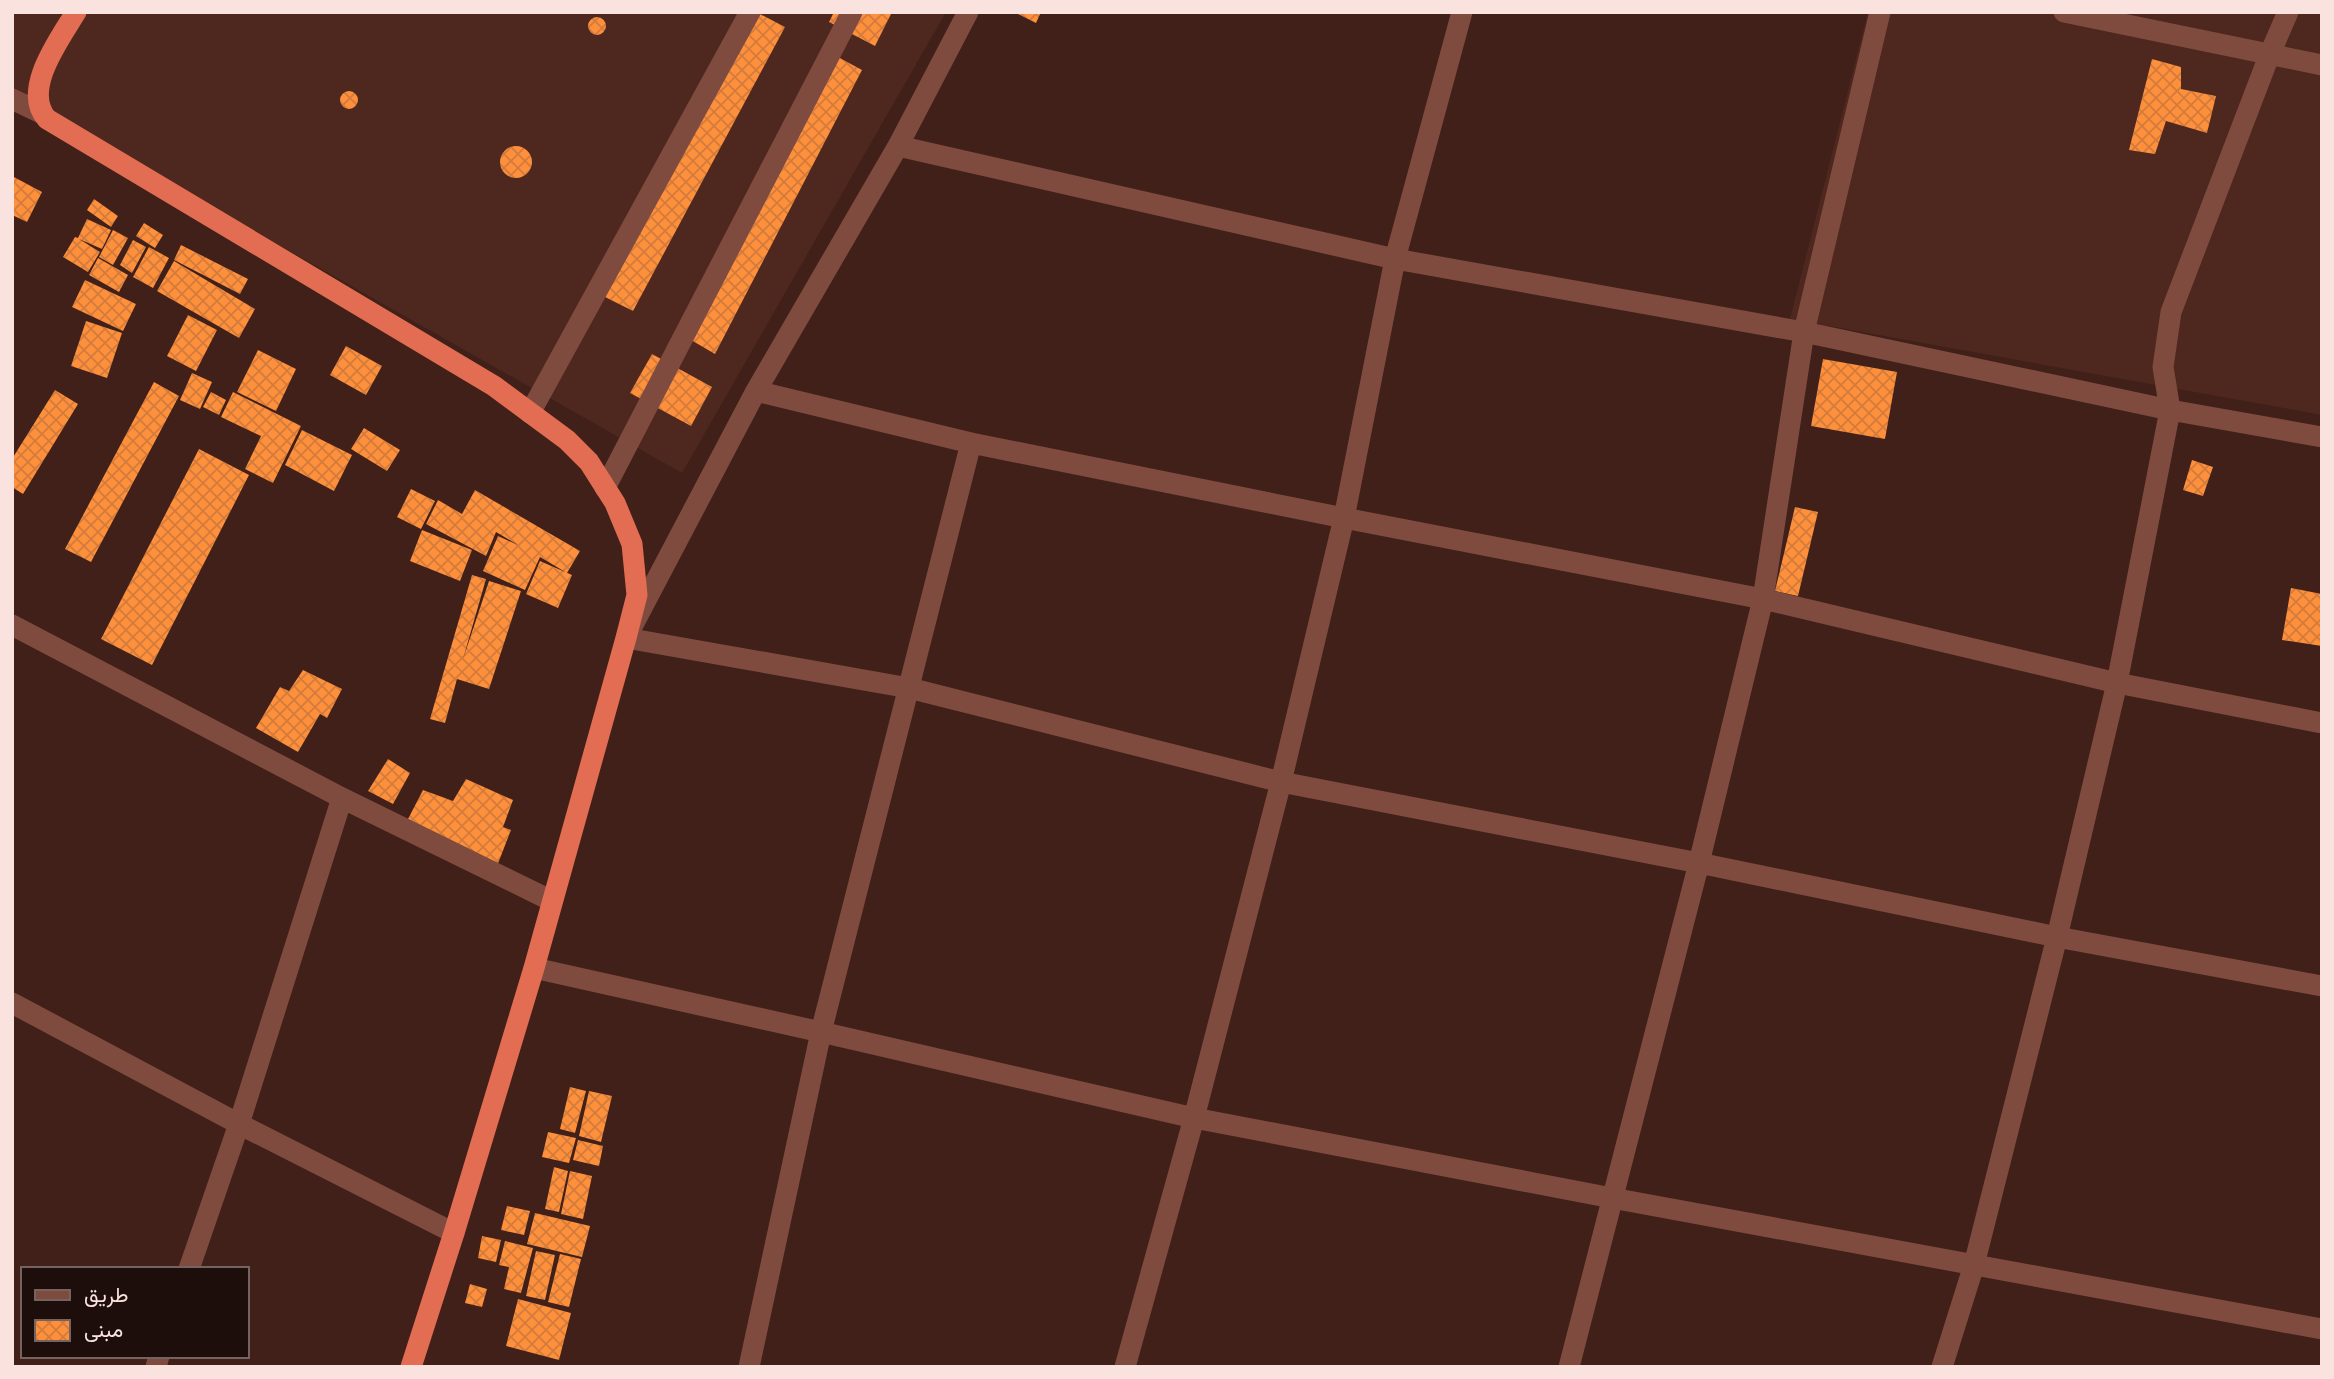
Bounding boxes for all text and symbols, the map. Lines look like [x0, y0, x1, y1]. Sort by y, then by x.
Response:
legend [21, 1267, 248, 1358]
text: طريق [84, 1283, 129, 1308]
text: مبنى [84, 1318, 123, 1342]

